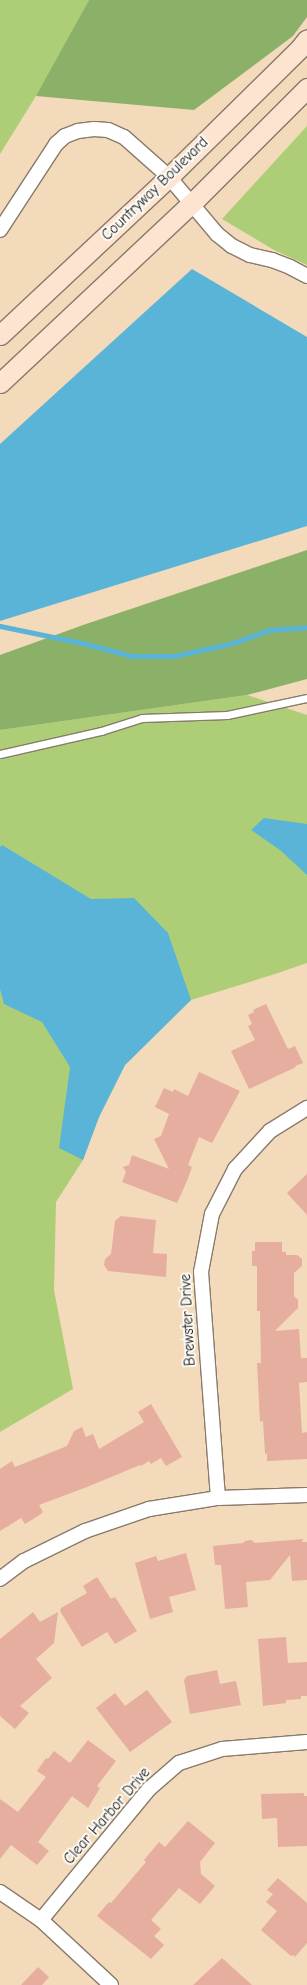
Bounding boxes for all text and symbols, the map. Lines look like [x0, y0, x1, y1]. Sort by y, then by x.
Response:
street label: Countryway Boulevard [98, 134, 212, 244]
street label: Brewster Drive [177, 1273, 199, 1367]
street label: Clear Harbor Drive [60, 1764, 154, 1868]

